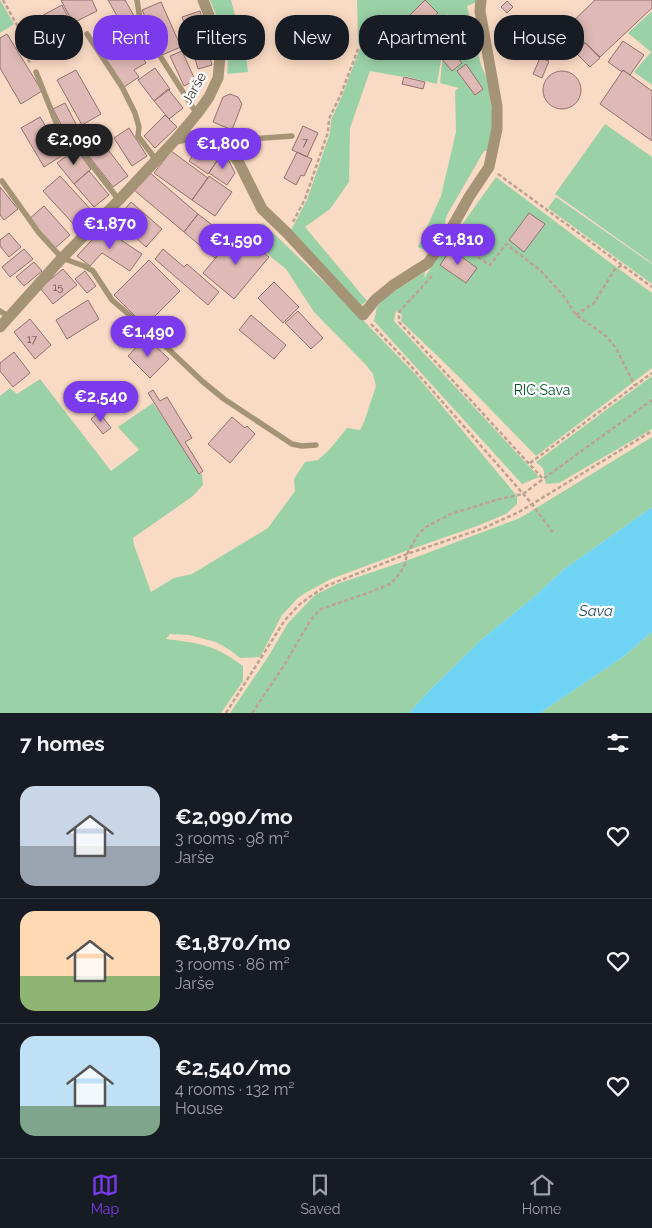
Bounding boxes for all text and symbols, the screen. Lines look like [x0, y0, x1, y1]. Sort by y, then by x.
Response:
chip: Buy [15, 15, 83, 60]
chip: Rent [93, 15, 168, 60]
chip: Filters [178, 15, 265, 60]
chip: New [275, 15, 349, 60]
chip: Apartment [359, 15, 484, 60]
chip: House [494, 15, 584, 60]
street label: Jarše [179, 69, 209, 107]
pin: €2,090 [33, 124, 115, 166]
pin: €1,800 [182, 128, 264, 170]
text: €2,090 [47, 130, 101, 149]
text: €1,800 [196, 134, 250, 153]
house number: 7 [302, 136, 308, 149]
pin: €1,870 [69, 208, 151, 250]
text: €1,870 [84, 214, 136, 233]
pin: €1,590 [195, 224, 277, 266]
pin: €1,810 [417, 224, 499, 266]
text: €1,590 [210, 230, 262, 249]
text: €1,810 [432, 230, 484, 249]
house number: 15 [53, 281, 63, 294]
pin: €1,490 [107, 316, 189, 358]
text: €1,490 [122, 322, 174, 341]
house number: 17 [27, 333, 37, 346]
pin: €2,540 [60, 380, 142, 423]
park label: RIC Sava [514, 382, 570, 398]
text: €2,540 [74, 387, 128, 406]
water label: Sava [578, 602, 613, 620]
icon: filters [604, 729, 632, 757]
text: 7 homes [20, 731, 105, 756]
text: €2,090/mo [175, 804, 293, 829]
icon: home [60, 806, 120, 866]
icon: heart [604, 822, 632, 850]
text: 3 rooms · 98 m² [175, 829, 290, 848]
text: Jarše [175, 848, 214, 867]
text: €1,870/mo [175, 930, 290, 955]
icon: home [60, 931, 120, 991]
icon: heart [604, 947, 632, 975]
text: 3 rooms · 86 m² [175, 955, 290, 974]
text: Jarše [175, 974, 214, 993]
text: €2,540/mo [175, 1055, 291, 1080]
icon: home [60, 1056, 120, 1116]
icon: heart [604, 1072, 632, 1100]
text: 4 rooms · 132 m² [175, 1080, 295, 1099]
text: House [175, 1099, 223, 1118]
tab: Map [91, 1171, 119, 1217]
tab: Saved [300, 1171, 340, 1217]
tab: Home [522, 1171, 561, 1217]

